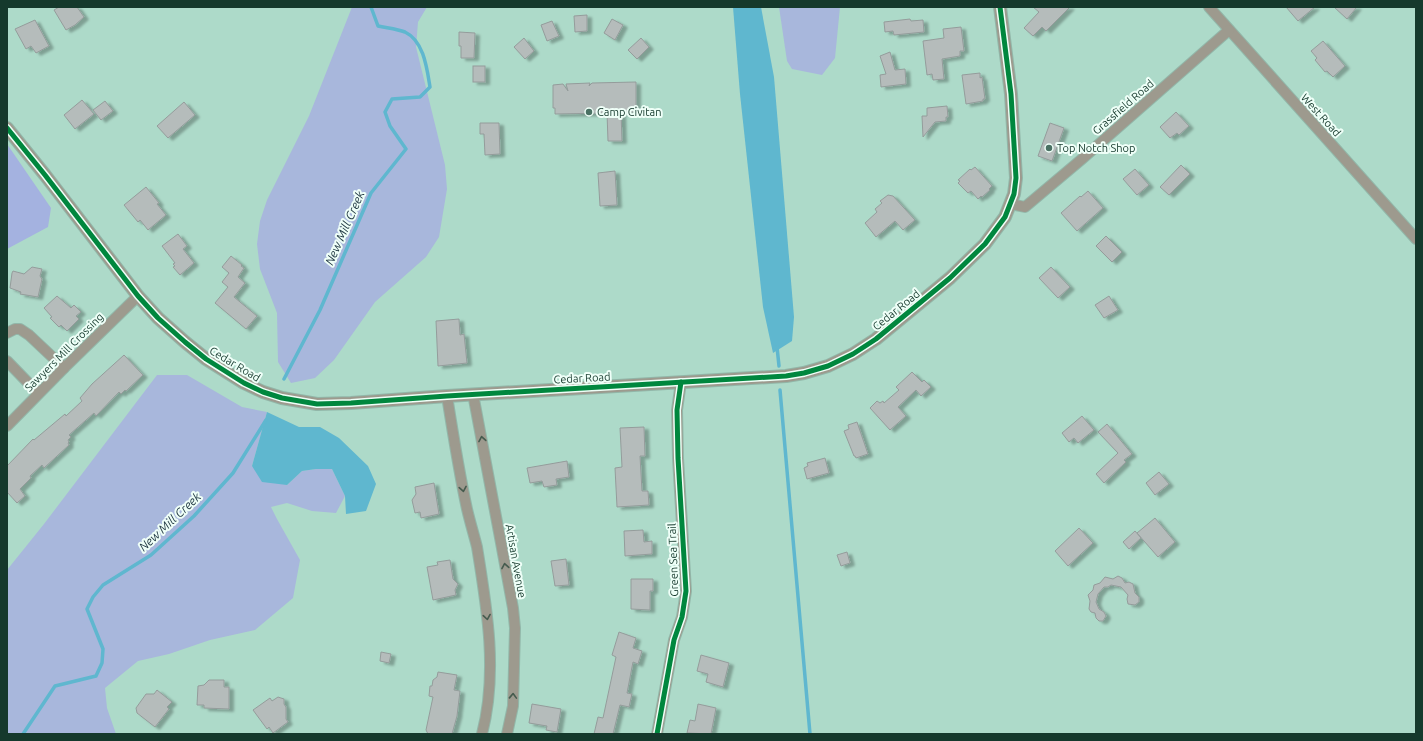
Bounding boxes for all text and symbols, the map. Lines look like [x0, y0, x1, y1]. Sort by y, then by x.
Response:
street label: Grassfield Road [1090, 77, 1156, 137]
street label: West Road [1299, 91, 1343, 139]
place label: Camp Civitan [597, 106, 662, 118]
marker: Camp Civitan [584, 107, 594, 117]
place label: Top Notch Shop [1057, 142, 1135, 154]
marker: Top Notch Shop [1044, 143, 1054, 153]
water label: New Mill Creek [322, 188, 367, 267]
street label: Cedar Road [870, 287, 922, 333]
street label: Sawyers Mill Crossing [22, 310, 106, 394]
street label: Cedar Road [208, 344, 262, 384]
street label: Cedar Road [553, 371, 611, 385]
one-way arrow [478, 435, 486, 442]
one-way arrow [459, 486, 467, 492]
water label: New Mill Creek [136, 489, 204, 554]
street label: Artisan Avenue [504, 523, 528, 599]
street label: Green Sea Trail [666, 523, 680, 597]
one-way arrow [502, 563, 510, 569]
one-way arrow [482, 614, 491, 620]
one-way arrow [509, 693, 517, 699]

